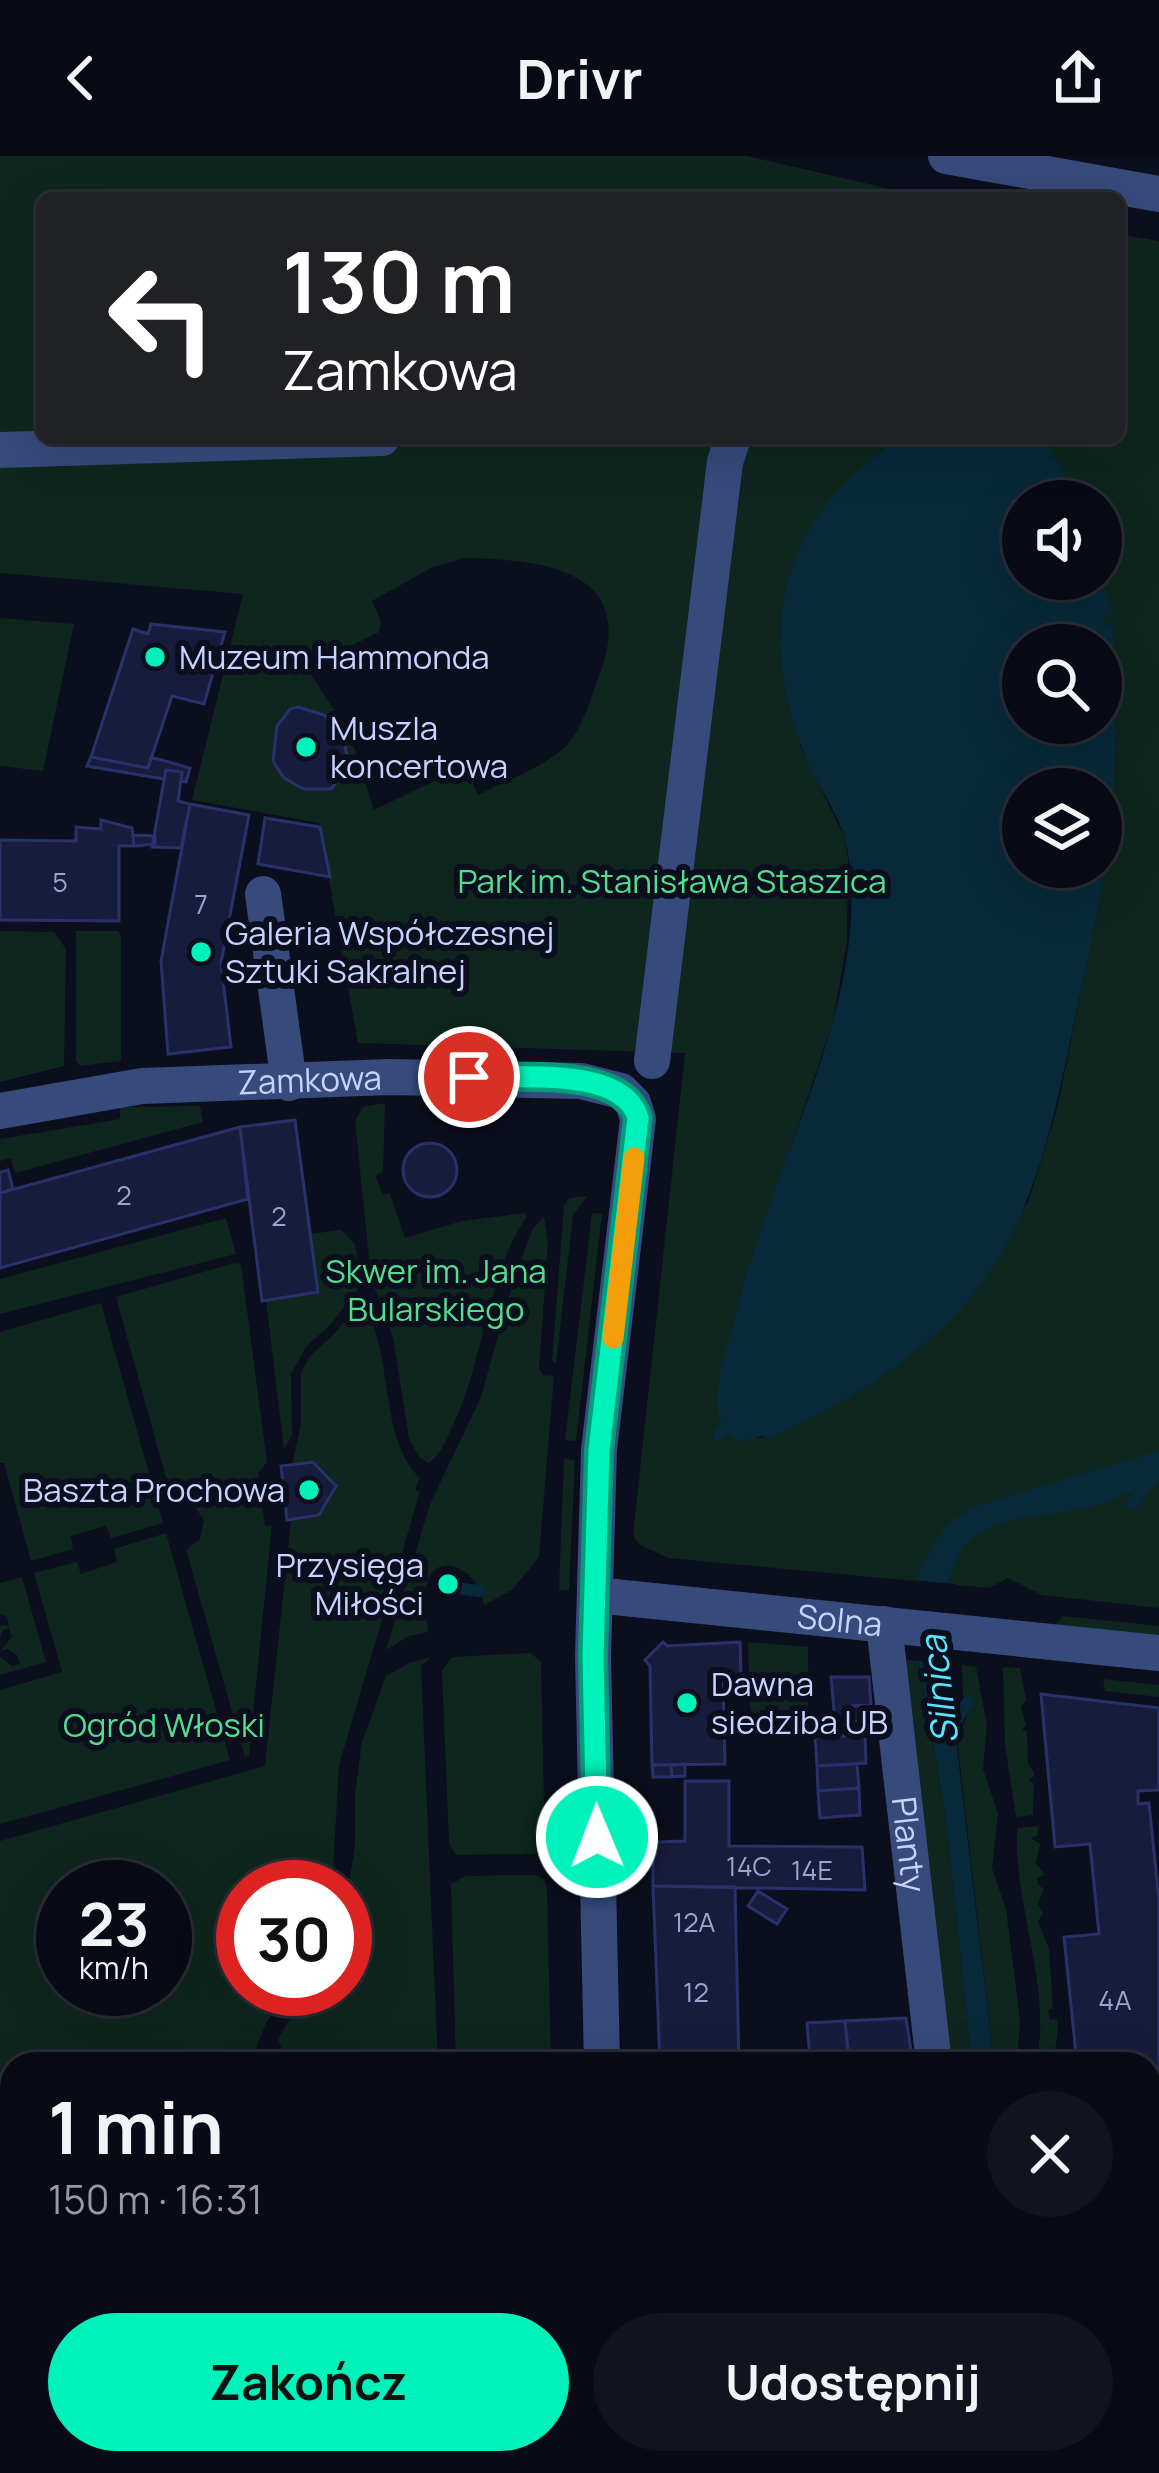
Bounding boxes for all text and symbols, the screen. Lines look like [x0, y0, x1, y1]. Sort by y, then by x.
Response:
text: Drivr [517, 41, 642, 115]
icon: back [48, 45, 114, 111]
icon: share [1045, 45, 1111, 111]
text: 130 m [282, 223, 515, 338]
icon: left [84, 240, 240, 396]
text: Zamkowa [282, 332, 518, 406]
map controls [1002, 480, 1122, 888]
button: sound [1002, 480, 1122, 600]
button: search [1002, 624, 1122, 744]
place label: Muzeum Hammonda [179, 634, 490, 679]
marker: Muzeum Hammonda [142, 644, 168, 670]
place label: Muszla koncertowa [330, 705, 508, 788]
marker: Muszla koncertowa [293, 734, 319, 760]
button: layers [1002, 768, 1122, 888]
park label: Park im. Stanisława Staszica [457, 858, 887, 903]
house number: 5 [52, 863, 68, 900]
house number: 7 [194, 885, 208, 922]
place label: Galeria Współczesnej Sztuki Sakralnej [225, 910, 554, 993]
marker: Galeria Współczesnej Sztuki Sakralnej [188, 939, 214, 965]
pin [418, 1026, 520, 1128]
icon: arrive [436, 1044, 502, 1110]
street label: Zamkowa [237, 1054, 383, 1105]
house number: 2 [116, 1176, 132, 1213]
house number: 2 [271, 1197, 287, 1234]
park label: Skwer im. Jana Bularskiego [325, 1248, 547, 1331]
place label: Baszta Prochowa [23, 1467, 285, 1512]
marker: Baszta Prochowa [296, 1477, 322, 1503]
place label: Przysięga Miłości [276, 1542, 424, 1625]
marker: Przysięga Miłości [435, 1571, 461, 1597]
street label: Solna [795, 1593, 885, 1646]
water label: Silnica [907, 1631, 969, 1747]
place label: Dawna siedziba UB [711, 1661, 888, 1744]
marker: Dawna siedziba UB [674, 1690, 700, 1716]
park label: Ogród Włoski [63, 1702, 265, 1747]
position arrow [534, 1774, 660, 1900]
street label: Planty [882, 1794, 937, 1895]
house number: 14C [726, 1847, 772, 1884]
house number: 14E [791, 1851, 833, 1888]
speed limit sign: 30 [216, 1860, 372, 2016]
text: 23 [79, 1882, 149, 1964]
house number: 12A [673, 1903, 715, 1940]
text: km/h [79, 1947, 149, 1988]
house number: 12 [683, 1973, 709, 2010]
house number: 4A [1098, 1981, 1132, 2018]
text: 1 min [48, 2077, 224, 2176]
button: close [987, 2091, 1113, 2217]
text: 150 m · 16:31 [48, 2172, 263, 2226]
button: Zakończ [48, 2313, 569, 2451]
button: Udostępnij [593, 2313, 1113, 2451]

